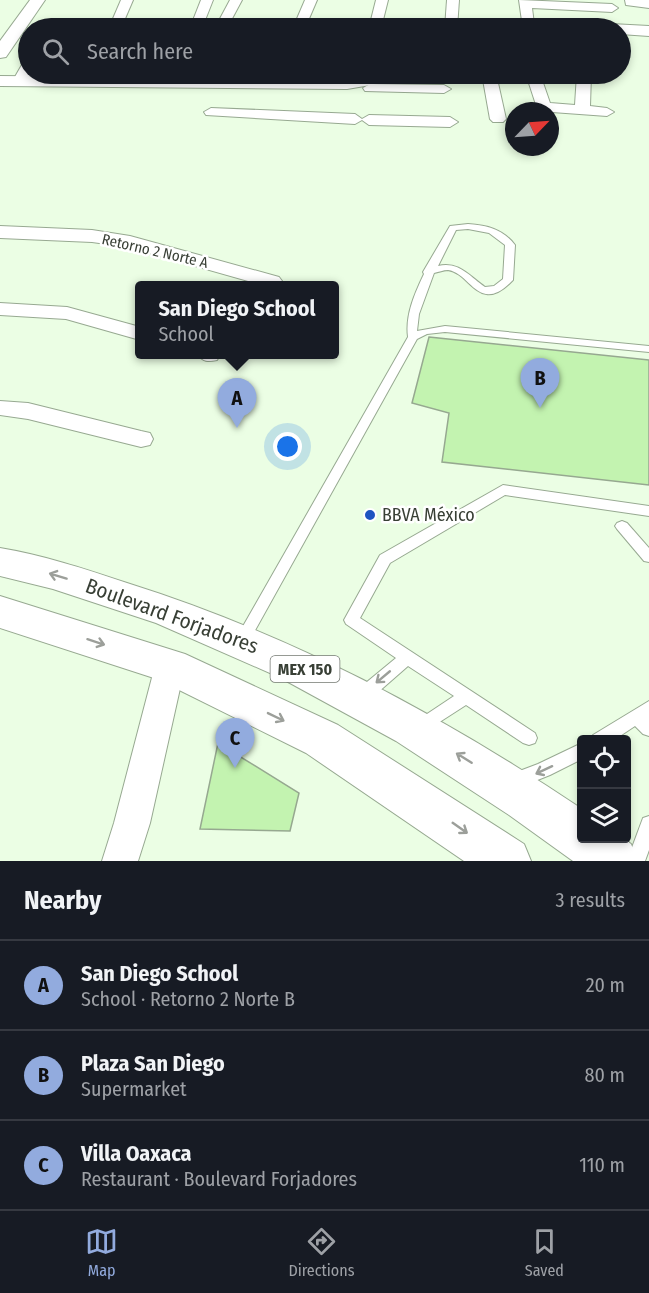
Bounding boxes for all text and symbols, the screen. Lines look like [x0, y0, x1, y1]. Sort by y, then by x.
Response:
search box [18, 18, 631, 84]
icon: search [39, 35, 72, 68]
text: Search here [87, 38, 193, 65]
north arrow [505, 102, 559, 156]
street label: Retorno 2 Norte A [100, 230, 210, 272]
popup [135, 281, 339, 359]
text: San Diego School [158, 295, 316, 322]
text: School [158, 322, 214, 346]
pin: B [520, 358, 560, 408]
pin: A [218, 378, 256, 428]
your location [273, 432, 302, 461]
place label: BBVA México [382, 504, 475, 526]
marker: BBVA México [363, 508, 377, 522]
one-way arrow [49, 570, 68, 581]
street label: Boulevard Forjadores [82, 573, 262, 659]
one-way arrow [86, 637, 105, 648]
road number: MEX 150 [270, 656, 340, 682]
one-way arrow [376, 670, 391, 684]
one-way arrow [266, 711, 284, 723]
pin: C [216, 718, 254, 768]
map controls [577, 735, 631, 843]
button: locate [577, 735, 631, 789]
one-way arrow [456, 752, 473, 764]
one-way arrow [536, 764, 554, 776]
button: layers [577, 789, 631, 843]
one-way arrow [451, 822, 468, 834]
text: Nearby [24, 885, 101, 916]
text: 3 results [556, 888, 625, 912]
text: San Diego School [81, 960, 238, 987]
text: A [38, 973, 49, 997]
text: 20 m [586, 973, 625, 997]
text: School · Retorno 2 Norte B [81, 987, 295, 1011]
text: Plaza San Diego [81, 1050, 225, 1077]
text: B [38, 1063, 49, 1087]
text: 80 m [585, 1063, 625, 1087]
text: Supermarket [81, 1077, 187, 1101]
text: Villa Oaxaca [81, 1140, 191, 1167]
text: C [38, 1153, 49, 1177]
text: 110 m [579, 1153, 625, 1177]
text: Restaurant · Boulevard Forjadores [81, 1167, 357, 1191]
tab: Map [85, 1225, 118, 1280]
tab: Directions [288, 1225, 355, 1280]
tab: Saved [525, 1225, 564, 1280]

